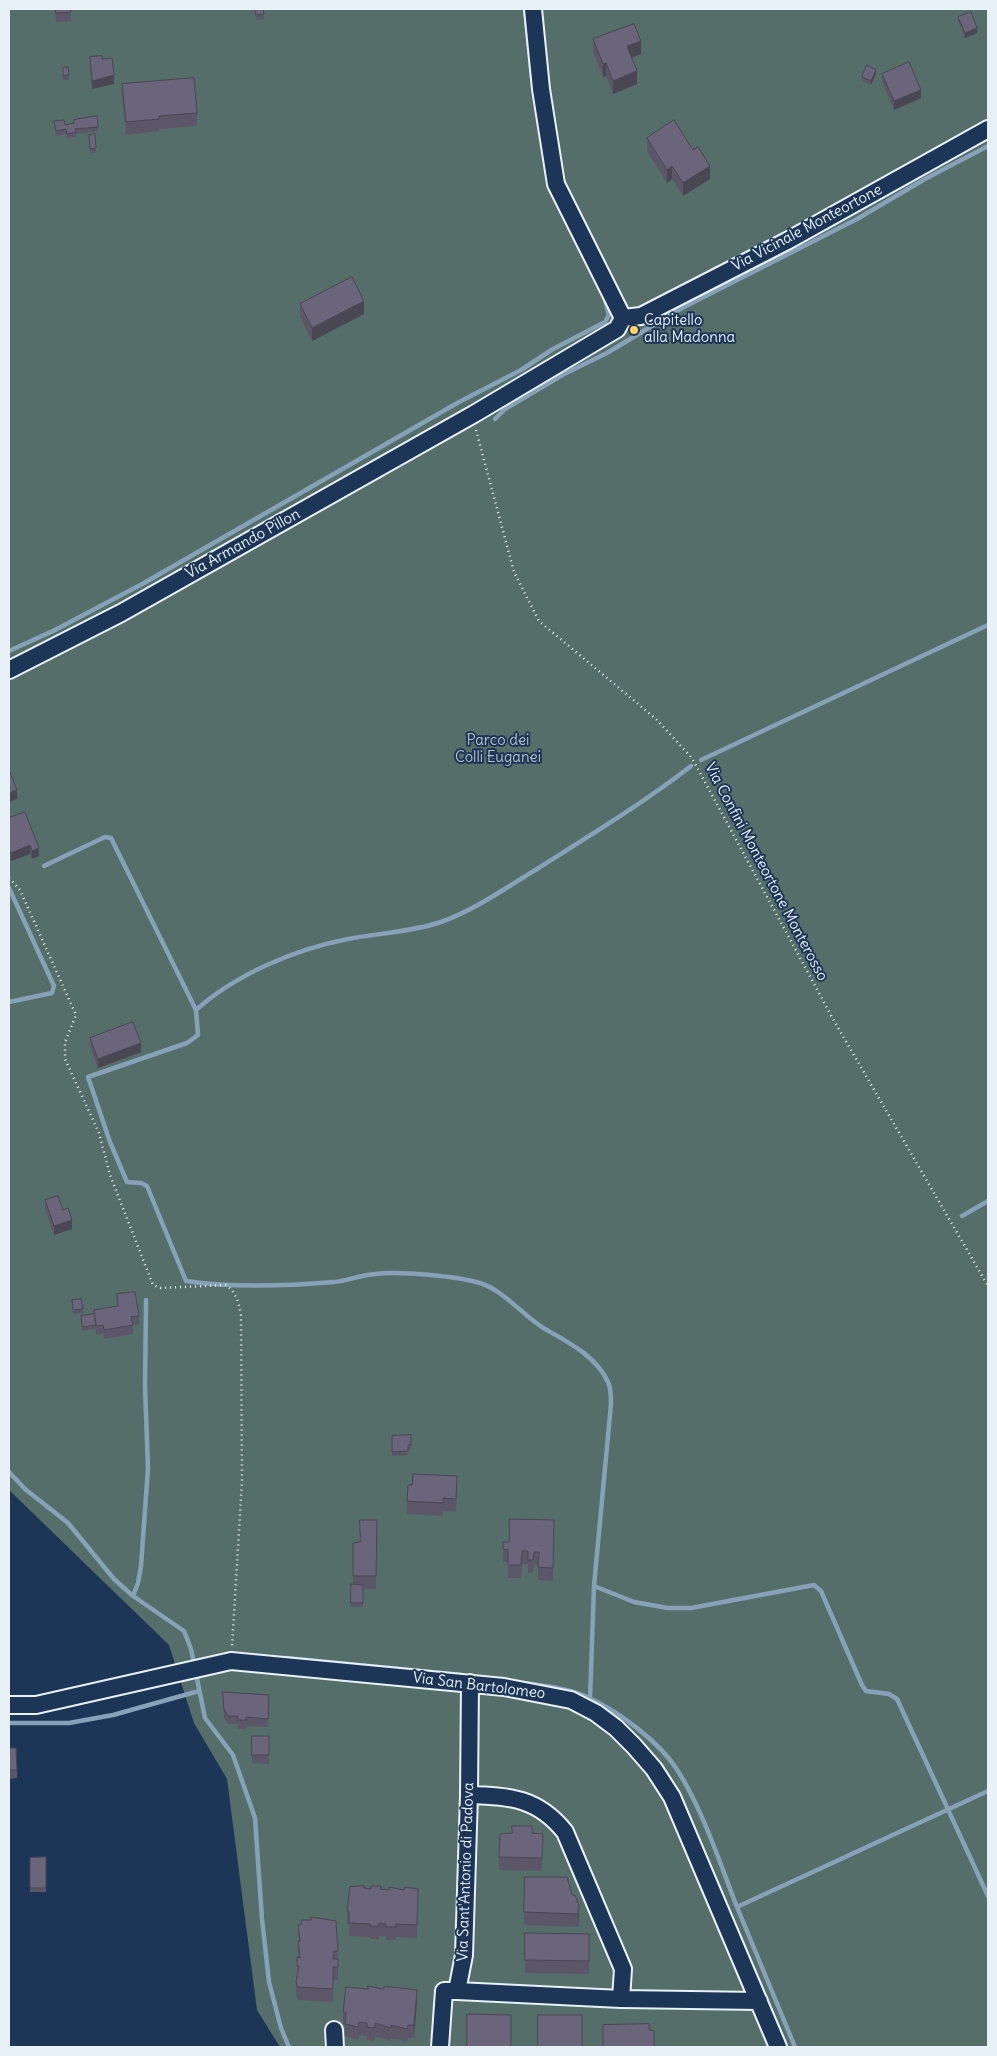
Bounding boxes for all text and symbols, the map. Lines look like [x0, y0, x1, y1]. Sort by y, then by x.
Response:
street label: Via Vicinale Monteortone [729, 181, 885, 275]
place label: Capitello alla Madonna [644, 312, 735, 347]
marker: Capitello alla Madonna [628, 324, 640, 336]
street label: Via Armando Pillon [183, 505, 303, 583]
park label: Parco dei Colli Euganei [455, 732, 541, 767]
street label: Via Confini Monteortone Monterosso [701, 760, 831, 984]
street label: Via San Bartolomeo [412, 1669, 546, 1703]
street label: Via Sant'Antonio di Padova [454, 1782, 478, 1962]

